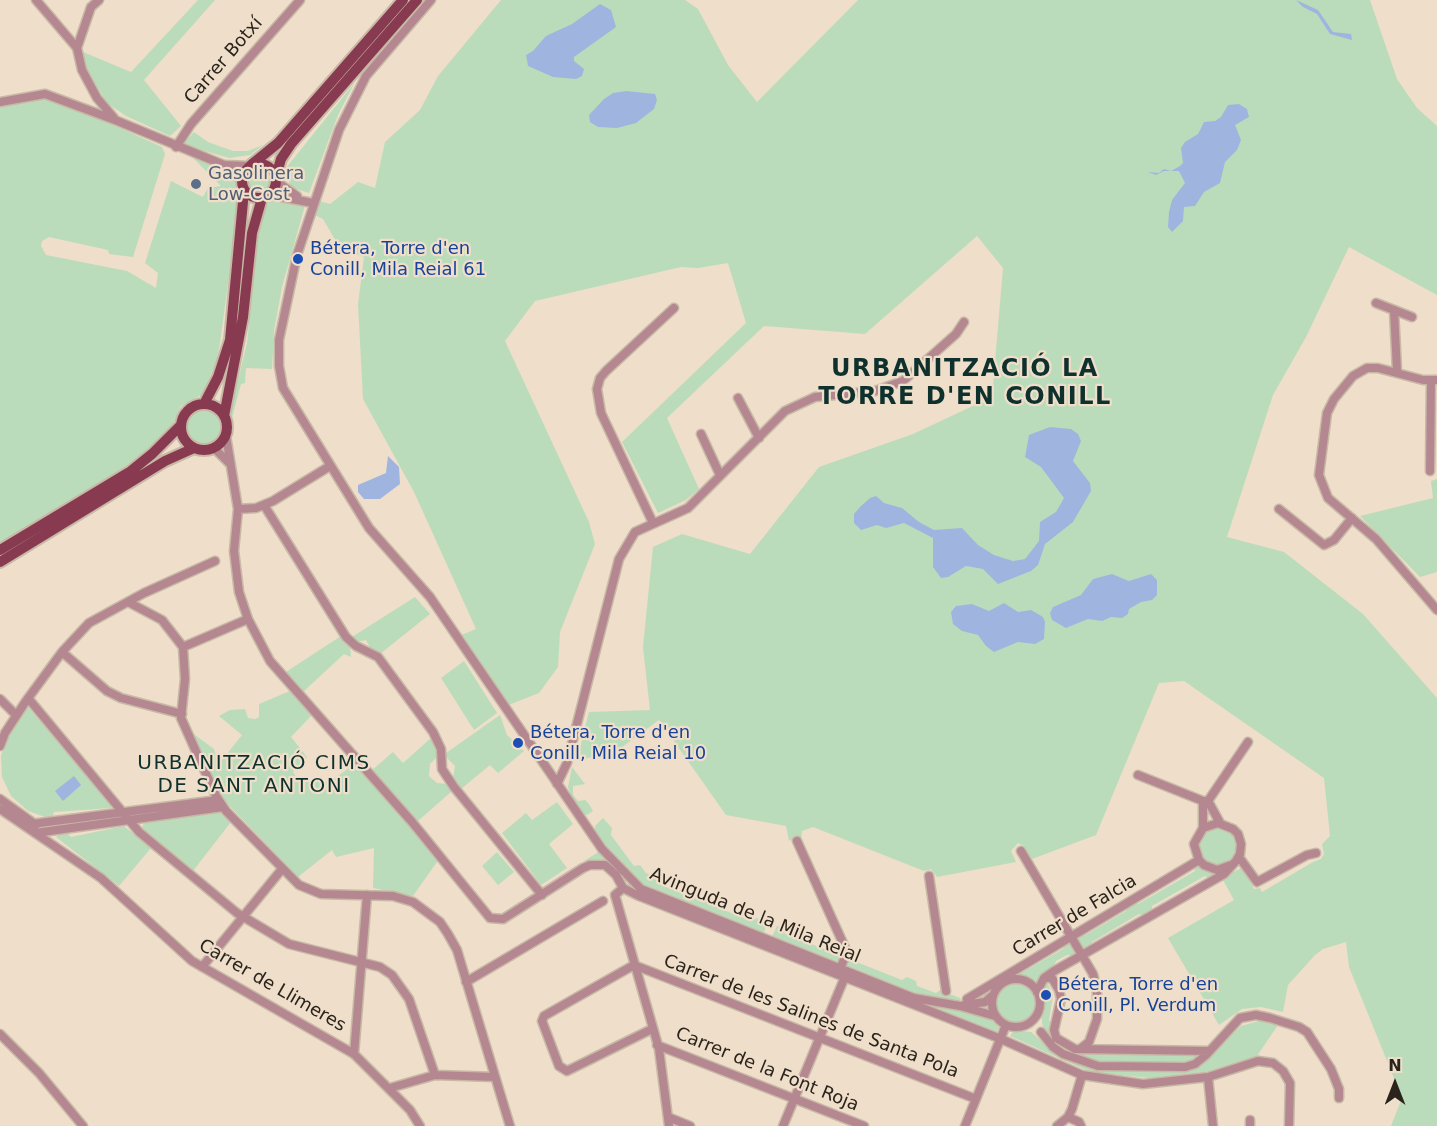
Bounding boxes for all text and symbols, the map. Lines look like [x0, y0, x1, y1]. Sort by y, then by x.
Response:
street label: Carrer Botxí [180, 13, 268, 109]
place label: Gasolinera Low-Cost [208, 163, 304, 206]
marker: Gasolinera Low-Cost [189, 177, 203, 191]
place label: Bétera, Torre d'en Conill, Mila Reial 61 [310, 238, 486, 280]
marker: Bétera, Torre d'en Conill, Mila Reial 61 [291, 252, 305, 266]
district label: URBANITZACIÓ LA TORRE D'EN CONILL [818, 356, 1112, 412]
place label: Bétera, Torre d'en Conill, Mila Reial 10 [530, 722, 706, 764]
marker: Bétera, Torre d'en Conill, Mila Reial 10 [511, 736, 525, 750]
district label: URBANITZACIÓ CIMS DE SANT ANTONI [137, 752, 371, 799]
street label: Avinguda de la Mila Reial [646, 864, 864, 968]
street label: Carrer de Falcia [1009, 870, 1141, 962]
street label: Carrer de Llimeres [195, 935, 349, 1037]
street label: Carrer de les Salines de Santa Pola [660, 951, 962, 1083]
place label: Bétera, Torre d'en Conill, Pl. Verdum [1058, 974, 1218, 1016]
marker: Bétera, Torre d'en Conill, Pl. Verdum [1039, 988, 1053, 1002]
street label: Carrer de la Font Roja [672, 1023, 862, 1117]
north arrow [1365, 1054, 1425, 1114]
text: N [1388, 1056, 1402, 1075]

